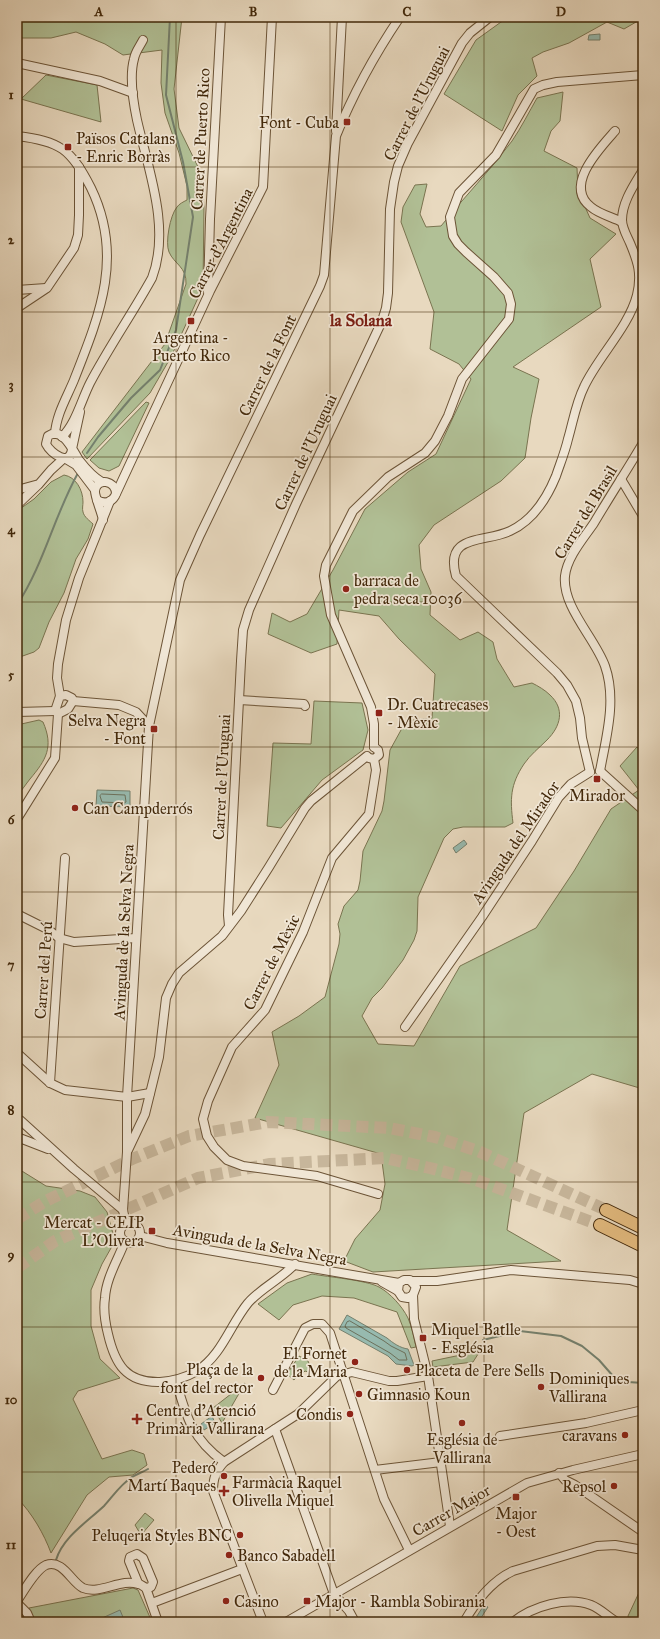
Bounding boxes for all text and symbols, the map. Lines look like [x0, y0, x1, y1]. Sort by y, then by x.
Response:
text: A [94, 4, 104, 20]
text: B [249, 4, 258, 20]
text: C [403, 4, 412, 20]
text: D [556, 4, 566, 20]
street label: Carrer de l'Uruguai [379, 42, 455, 164]
street label: Carrer de Puerto Rico [187, 68, 214, 210]
text: 1 [8, 87, 14, 103]
place label: Font - Cuba [259, 113, 339, 132]
marker: Font - Cuba [342, 117, 352, 127]
place label: Països Catalans - Enric Borràs [76, 129, 175, 166]
marker: Països Catalans - Enric Borràs [63, 142, 73, 152]
street label: Carrer d'Argentina [184, 184, 258, 302]
text: 2 [8, 232, 15, 248]
district label: la Solana [329, 310, 393, 331]
street label: Carrer de la Font [235, 311, 300, 419]
marker: Argentina - Puerto Rico [186, 316, 196, 326]
place label: Argentina - Puerto Rico [152, 328, 230, 365]
text: 3 [8, 377, 14, 393]
street label: Carrer de l'Uruguai [270, 390, 342, 514]
street label: Carrer del Brasil [550, 461, 621, 563]
text: 4 [7, 522, 15, 538]
place label: barraca de pedra seca 10036 [353, 571, 463, 608]
marker: barraca de pedra seca 10036 [341, 584, 351, 594]
text: 5 [8, 667, 15, 683]
place label: Dr. Cuatrecases - Mèxic [387, 695, 488, 732]
marker: Dr. Cuatrecases - Mèxic [374, 708, 384, 718]
place label: Selva Negra - Font [68, 711, 146, 748]
street label: Carrer de l'Uruguai [209, 713, 235, 841]
marker: Selva Negra - Font [149, 724, 159, 734]
marker: Mirador [592, 774, 602, 784]
street label: Avinguda del Mirador [467, 777, 564, 909]
place label: Mirador [569, 786, 625, 805]
place label: Can Campderrós [83, 799, 193, 818]
marker: Can Campderrós [70, 803, 80, 813]
text: 6 [8, 812, 16, 828]
street label: Avinguda de la Selva Negra [109, 843, 139, 1021]
street label: Carrer de Mèxic [239, 911, 304, 1013]
street label: Carrer del Perú [31, 920, 56, 1020]
text: 7 [8, 957, 15, 973]
text: 8 [8, 1102, 15, 1118]
place label: Mercat - CEIP L'Olivera [44, 1213, 144, 1250]
street label: Avinguda de la Selva Negra [170, 1220, 348, 1270]
marker: Mercat - CEIP L'Olivera [147, 1226, 157, 1236]
text: 9 [8, 1247, 15, 1263]
place label: Miquel Batlle - Església [431, 1320, 521, 1358]
marker: Miquel Batlle - Església [418, 1333, 428, 1343]
place label: El Fornet de la Maria [274, 1344, 347, 1381]
marker: El Fornet de la Maria [350, 1357, 360, 1367]
place label: Plaça de la font del rector [160, 1360, 253, 1397]
place label: Placeta de Pere Sells [415, 1361, 545, 1380]
marker: Placeta de Pere Sells [402, 1365, 412, 1375]
place label: Dominiques Vallirana [548, 1369, 629, 1406]
marker: Plaça de la font del rector [256, 1373, 266, 1383]
marker: Dominiques Vallirana [536, 1382, 546, 1392]
place label: Gimnasio Koun [367, 1385, 471, 1404]
marker: Gimnasio Koun [354, 1389, 364, 1399]
text: 10 [5, 1392, 18, 1408]
place label: Centre d'Atenció Primària Vallirana [146, 1401, 264, 1438]
place label: Condis [296, 1405, 342, 1424]
marker: Condis [345, 1409, 355, 1419]
marker: Centre d'Atenció Primària Vallirana [131, 1413, 143, 1425]
marker: Església de Vallirana [457, 1418, 467, 1428]
place label: caravans [562, 1426, 617, 1445]
place label: Església de Vallirana [427, 1430, 498, 1467]
marker: caravans [620, 1430, 630, 1440]
place label: Pederó Martí Baques [127, 1458, 216, 1496]
marker: Pederó Martí Baques [219, 1471, 229, 1481]
place label: Farmàcia Raquel Olivella Miquel [232, 1473, 342, 1511]
place label: Repsol [562, 1477, 607, 1496]
street label: Carrer Major [409, 1480, 494, 1540]
marker: Repsol [609, 1481, 619, 1491]
marker: Farmàcia Raquel Olivella Miquel [219, 1486, 229, 1496]
marker: Major - Oest [511, 1492, 521, 1502]
place label: Major - Oest [495, 1504, 537, 1541]
place label: Peluqeria Styles BNC [92, 1526, 232, 1546]
marker: Peluqeria Styles BNC [235, 1530, 245, 1540]
text: 11 [6, 1537, 16, 1553]
place label: Banco Sabadell [237, 1546, 336, 1565]
marker: Banco Sabadell [224, 1550, 234, 1560]
place label: Casino [234, 1592, 279, 1611]
place label: Major - Rambla Sobirania [315, 1592, 486, 1611]
marker: Casino [221, 1596, 231, 1606]
marker: Major - Rambla Sobirania [302, 1596, 312, 1606]

